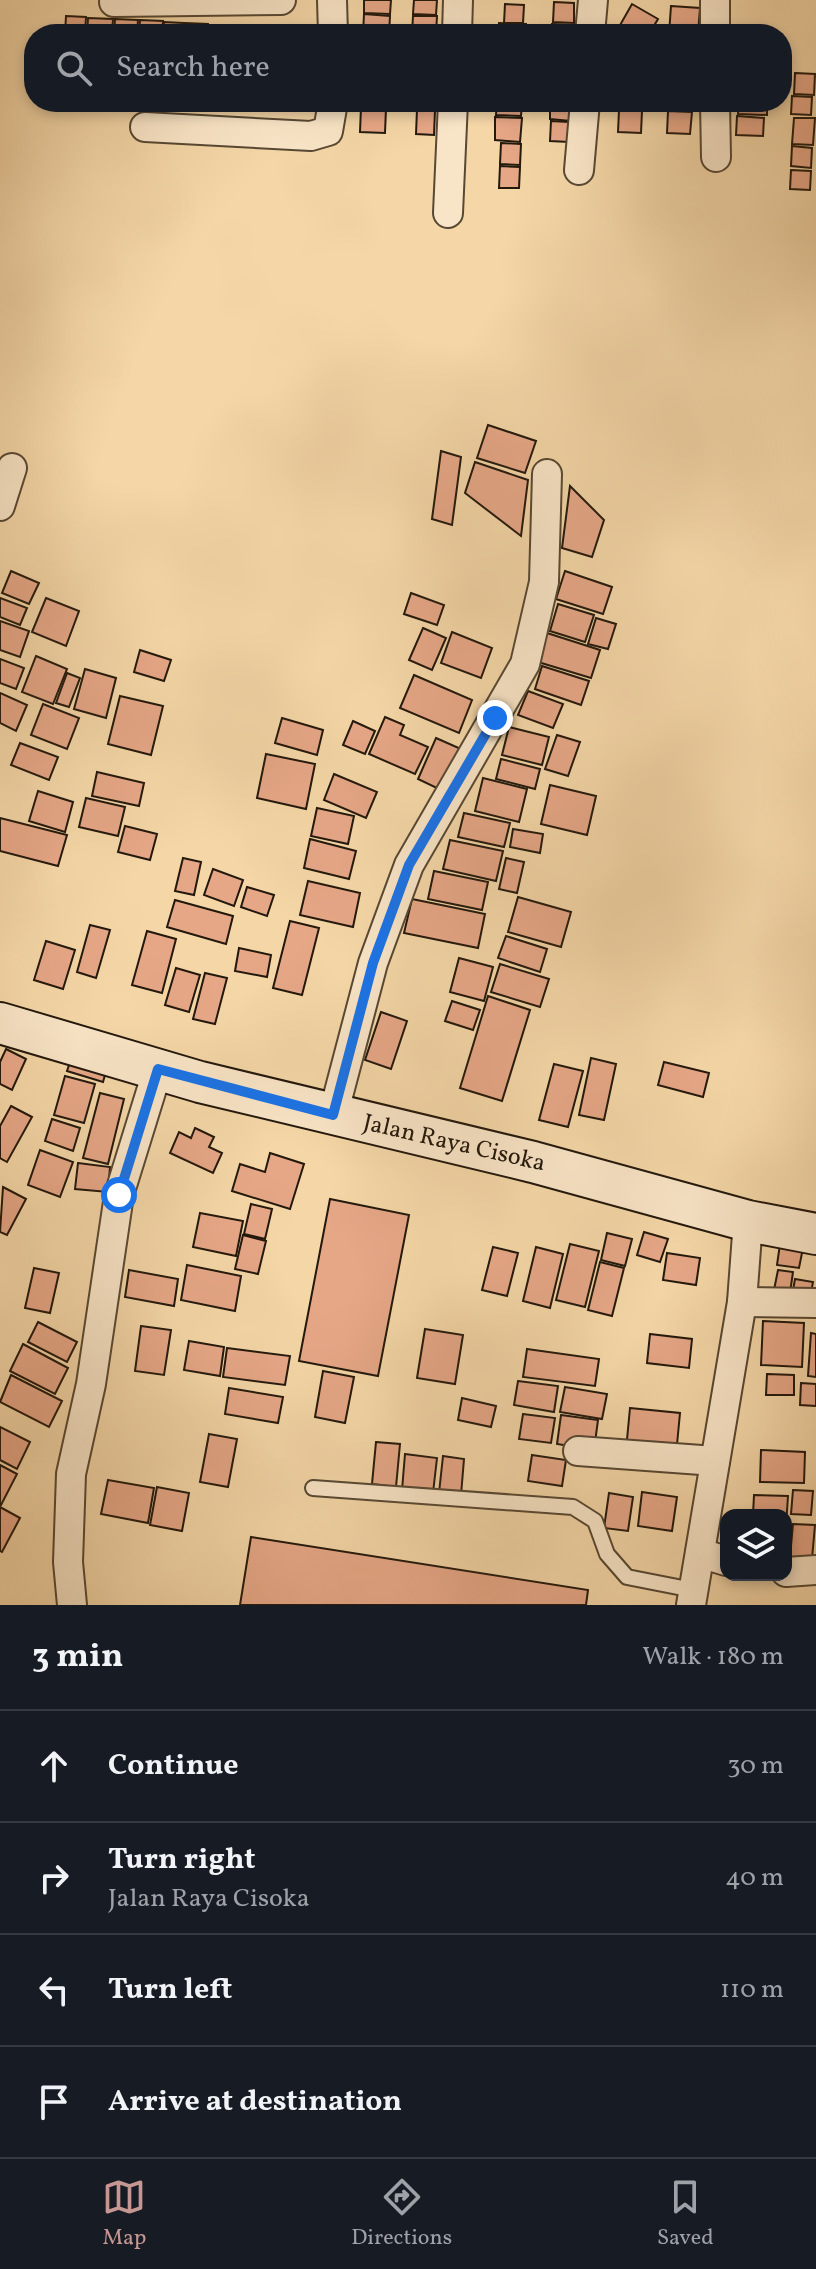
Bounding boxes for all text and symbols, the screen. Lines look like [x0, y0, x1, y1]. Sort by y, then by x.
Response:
search box [24, 24, 792, 112]
icon: search [52, 46, 96, 90]
text: Search here [116, 47, 270, 89]
route end [477, 700, 513, 736]
street label: Jalan Raya Cisoka [359, 1106, 549, 1182]
route start [101, 1177, 137, 1213]
map controls [720, 1509, 792, 1581]
button: layers [720, 1509, 792, 1581]
text: 3 min [32, 1634, 123, 1681]
text: Walk · 180 m [642, 1639, 784, 1675]
icon: ahead [32, 1744, 76, 1788]
text: Continue [108, 1745, 239, 1787]
text: 30 m [727, 1748, 784, 1784]
text: Turn right [108, 1839, 256, 1881]
icon: right [32, 1856, 76, 1900]
text: 40 m [725, 1860, 784, 1896]
text: Jalan Raya Cisoka [108, 1881, 310, 1917]
icon: left [32, 1968, 76, 2012]
text: Turn left [108, 1969, 232, 2011]
text: 110 m [720, 1972, 784, 2008]
icon: arrive [32, 2080, 76, 2124]
text: Arrive at destination [108, 2081, 402, 2123]
tab: Map [102, 2175, 146, 2254]
tab: Directions [351, 2175, 452, 2254]
tab: Saved [657, 2175, 714, 2254]

